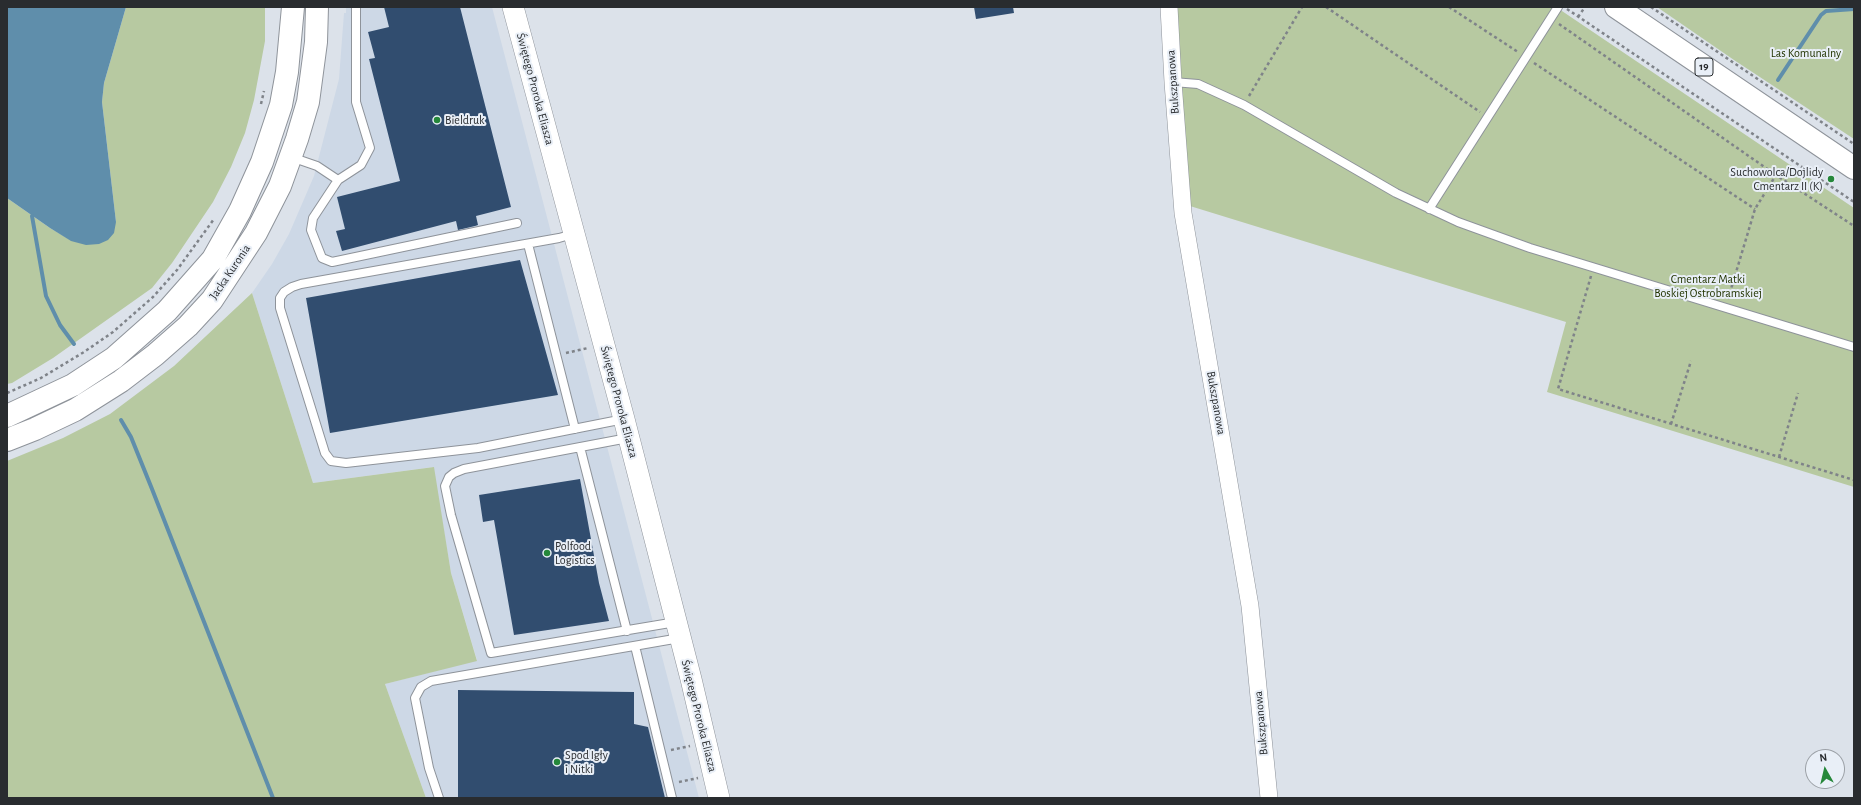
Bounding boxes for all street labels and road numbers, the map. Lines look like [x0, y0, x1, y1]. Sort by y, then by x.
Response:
street label: Świętego Proroka Eliasza [513, 32, 557, 146]
street label: Bukszpanowa [1164, 49, 1182, 115]
road number: 19 [1695, 58, 1713, 76]
street label: Jacka Kuronia [206, 242, 254, 302]
street label: Świętego Proroka Eliasza [597, 345, 641, 459]
street label: Bukszpanowa [1203, 370, 1229, 436]
street label: Świętego Proroka Eliasza [678, 658, 720, 774]
street label: Bukszpanowa [1251, 690, 1271, 756]

